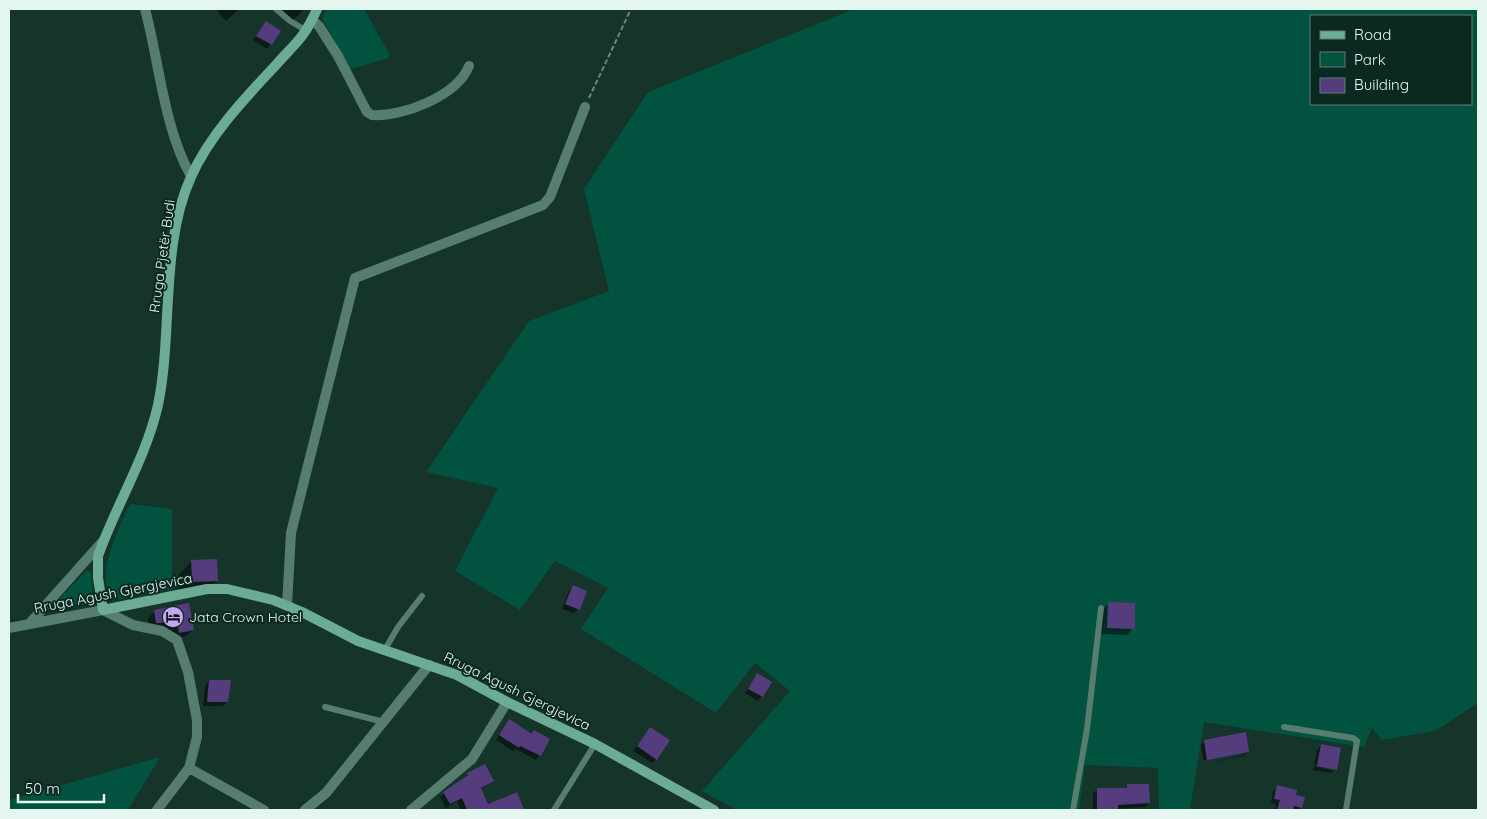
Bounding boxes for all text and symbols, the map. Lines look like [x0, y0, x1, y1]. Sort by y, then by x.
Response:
legend [1310, 15, 1472, 105]
text: Road [1354, 25, 1391, 44]
text: Park [1354, 50, 1386, 69]
text: Building [1354, 75, 1409, 94]
street label: Rruga Pjetër Budi [145, 198, 179, 314]
street label: Rruga Agush Gjergjevica [32, 569, 194, 617]
hotel icon: Jata Crown Hotel [161, 605, 185, 629]
place label: Jata Crown Hotel [189, 608, 302, 626]
street label: Rruga Agush Gjergjevica [441, 648, 593, 734]
scale bar [18, 772, 104, 804]
text: 50 m [25, 779, 60, 798]

